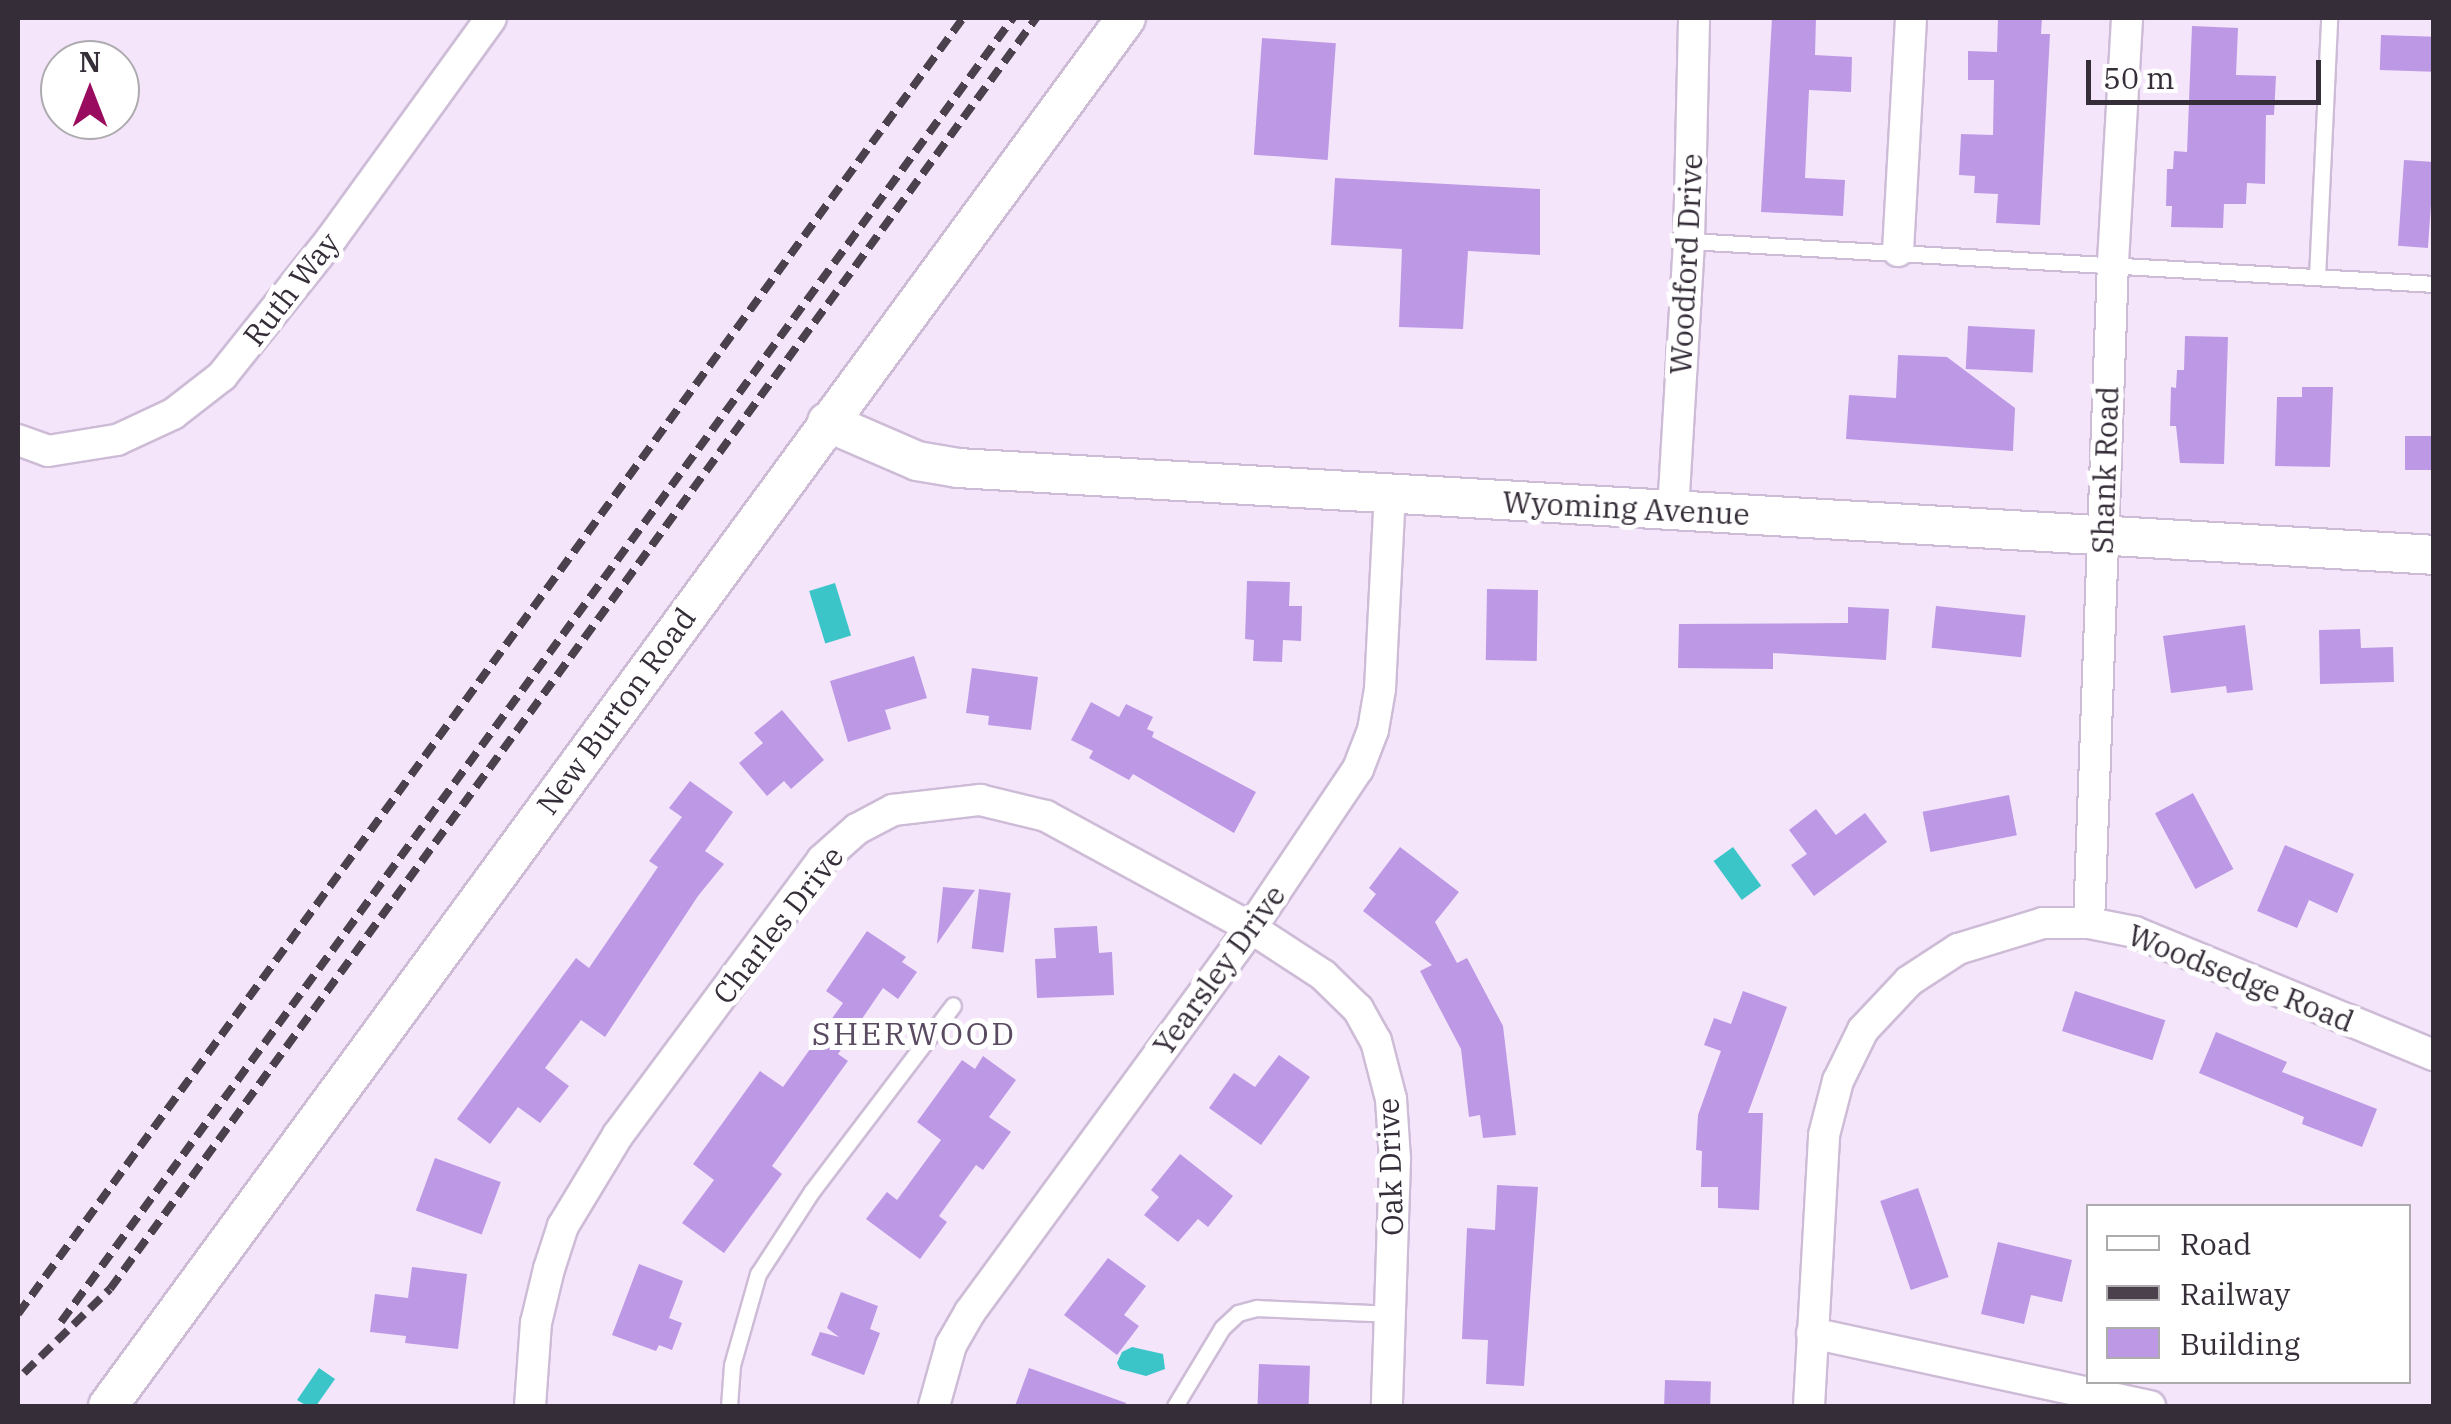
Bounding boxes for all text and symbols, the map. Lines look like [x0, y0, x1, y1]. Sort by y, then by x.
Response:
north arrow [40, 40, 140, 140]
scale bar [2091, 40, 2326, 102]
text: N [79, 43, 101, 80]
text: 50 m [2103, 58, 2175, 97]
street label: Woodford Drive [1662, 152, 1710, 376]
street label: Ruth Way [236, 225, 346, 353]
street label: Shank Road [2084, 385, 2126, 555]
street label: Wyoming Avenue [1501, 484, 1751, 532]
street label: New Burton Road [529, 601, 703, 821]
street label: Charles Drive [705, 839, 851, 1011]
street label: Yearsley Drive [1145, 878, 1293, 1062]
street label: Woodsedge Road [2123, 916, 2359, 1040]
district label: SHERWOOD [812, 1014, 1016, 1052]
street label: Oak Drive [1370, 1097, 1410, 1237]
legend [2086, 1204, 2411, 1384]
text: Road [2180, 1224, 2252, 1263]
text: Railway [2180, 1274, 2290, 1313]
text: Building [2180, 1324, 2300, 1363]

